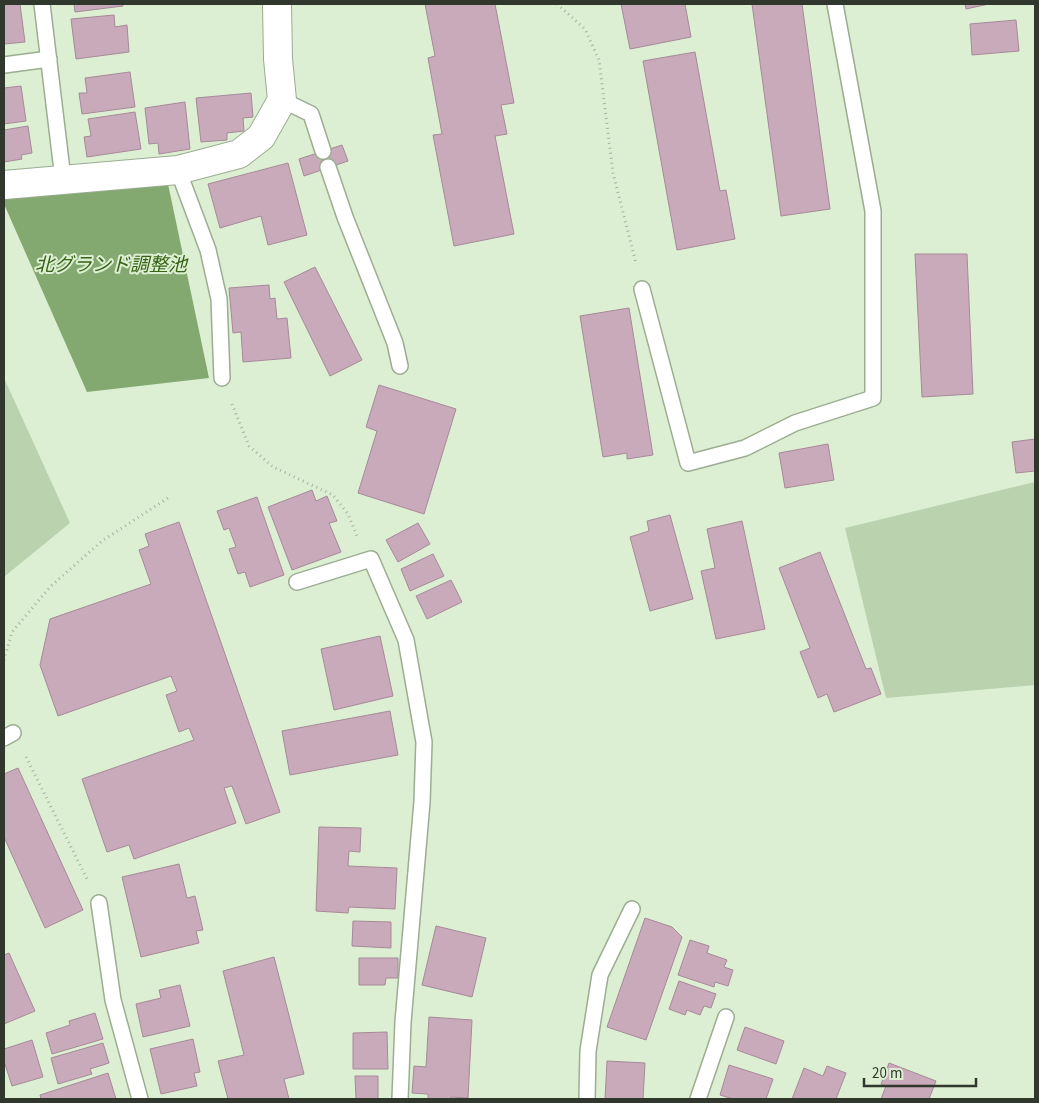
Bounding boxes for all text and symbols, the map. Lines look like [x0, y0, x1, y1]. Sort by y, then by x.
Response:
water label: 北グランド調整池 [35, 252, 189, 279]
scale bar [864, 1056, 976, 1088]
text: 20 m [872, 1063, 902, 1084]

